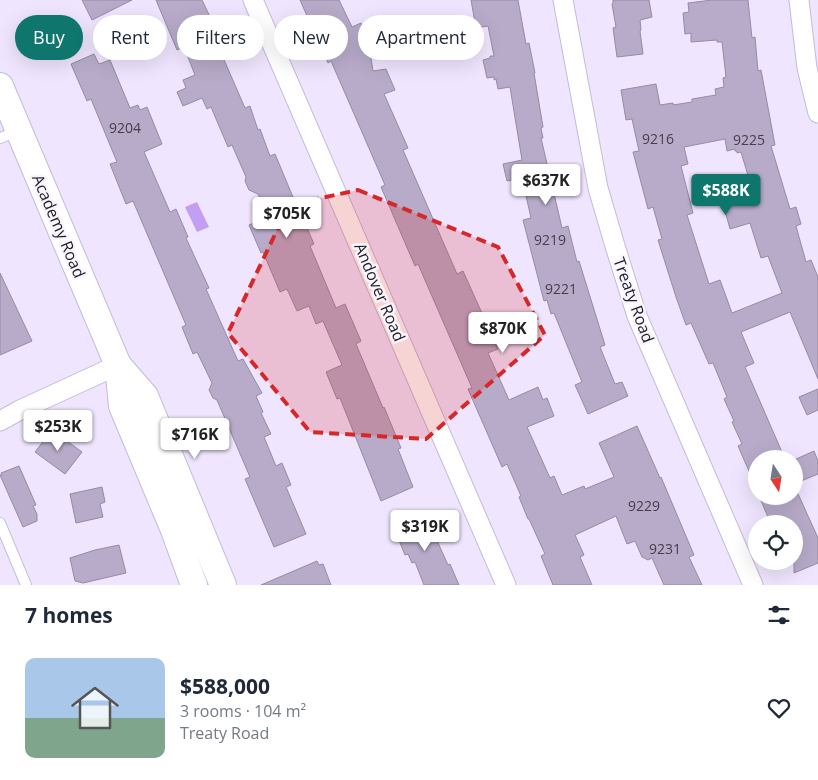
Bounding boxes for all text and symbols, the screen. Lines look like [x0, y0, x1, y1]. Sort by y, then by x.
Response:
chip: Buy [15, 15, 83, 60]
chip: Rent [93, 15, 167, 60]
chip: Filters [177, 15, 264, 60]
chip: New [274, 15, 348, 60]
chip: Apartment [358, 15, 484, 60]
house number: 9204 [109, 118, 141, 137]
house number: 9216 [642, 129, 674, 148]
house number: 9225 [733, 130, 765, 149]
pin: $637K [511, 164, 581, 206]
text: $637K [522, 169, 570, 191]
street label: Academy Road [27, 171, 91, 281]
pin: $588K [691, 174, 761, 216]
text: $588K [702, 179, 750, 201]
pin: $705K [252, 196, 322, 239]
text: $705K [263, 202, 311, 224]
house number: 9219 [534, 230, 566, 249]
street label: Andover Road [349, 239, 411, 345]
street label: Treaty Road [608, 254, 660, 346]
house number: 9221 [545, 279, 577, 298]
pin: $870K [468, 312, 538, 354]
text: $870K [479, 317, 527, 339]
pin: $253K [23, 410, 93, 452]
text: $253K [34, 415, 82, 437]
pin: $716K [160, 418, 230, 460]
text: $716K [171, 423, 219, 445]
north arrow [748, 450, 802, 505]
map controls [748, 450, 803, 570]
house number: 9229 [628, 496, 660, 515]
pin: $319K [390, 510, 460, 552]
text: $319K [401, 515, 449, 537]
button: locate [748, 515, 803, 570]
house number: 9231 [649, 539, 681, 558]
text: 7 homes [25, 601, 113, 629]
icon: filters [765, 601, 793, 629]
text: $588,000 [180, 672, 270, 700]
icon: home [65, 678, 125, 738]
icon: heart [765, 694, 793, 722]
text: 3 rooms · 104 m² [180, 700, 306, 722]
text: Treaty Road [180, 722, 269, 744]

